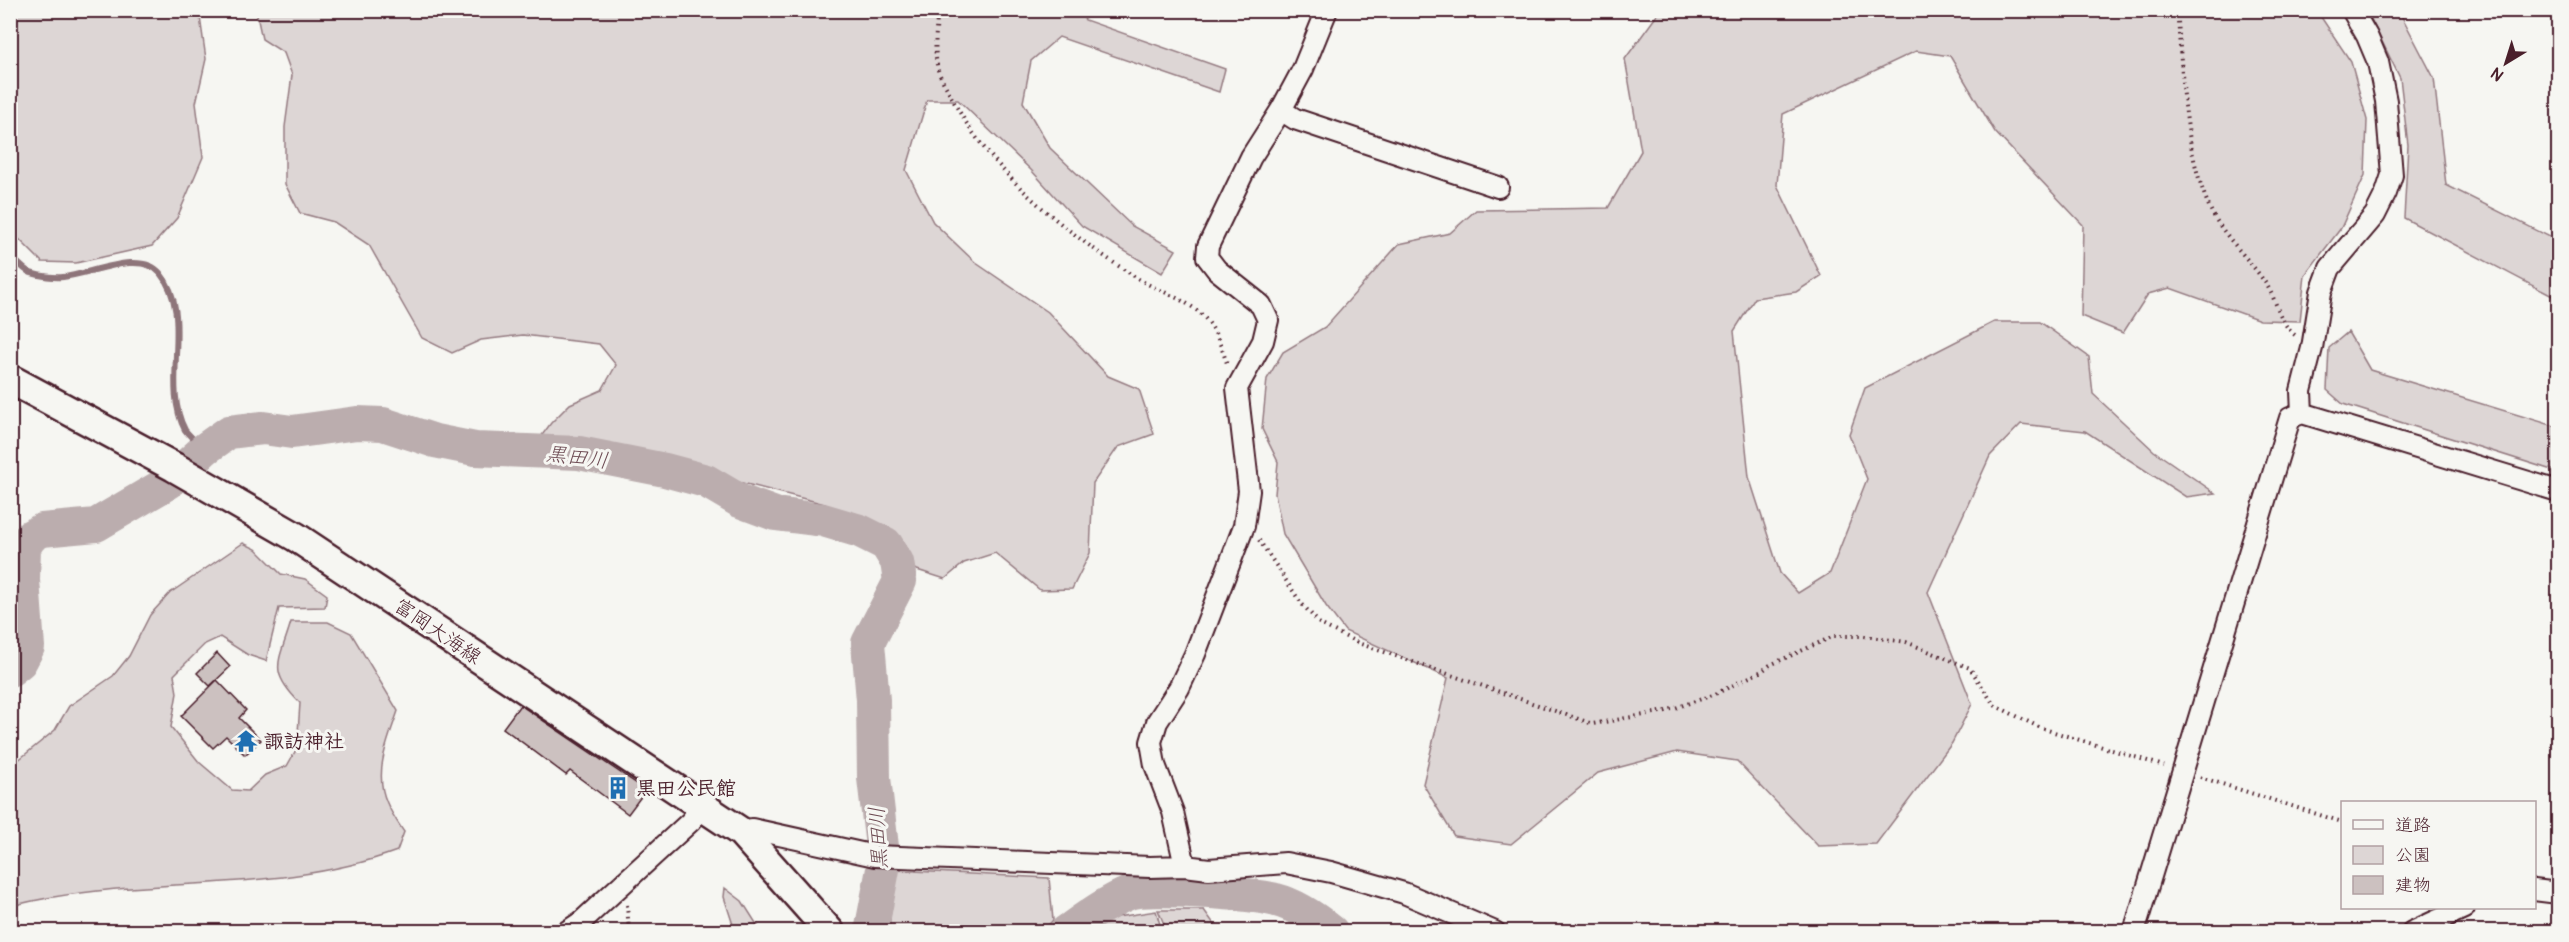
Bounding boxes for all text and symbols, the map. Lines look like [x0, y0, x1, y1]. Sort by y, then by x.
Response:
north arrow [2476, 33, 2536, 93]
text: N [2487, 63, 2508, 85]
water label: 黒田川 [544, 440, 610, 475]
street label: 富岡大海線 [389, 593, 486, 670]
temple icon: 諏訪神社 [233, 728, 259, 754]
place label: 諏訪神社 [264, 729, 344, 754]
building icon: 黒田公民館 [605, 775, 631, 801]
place label: 黒田公民館 [636, 776, 736, 801]
legend [2341, 801, 2536, 909]
water label: 黒田川 [863, 806, 894, 870]
text: 道路 [2395, 814, 2431, 837]
text: 公園 [2395, 844, 2431, 867]
text: 建物 [2395, 874, 2431, 897]

